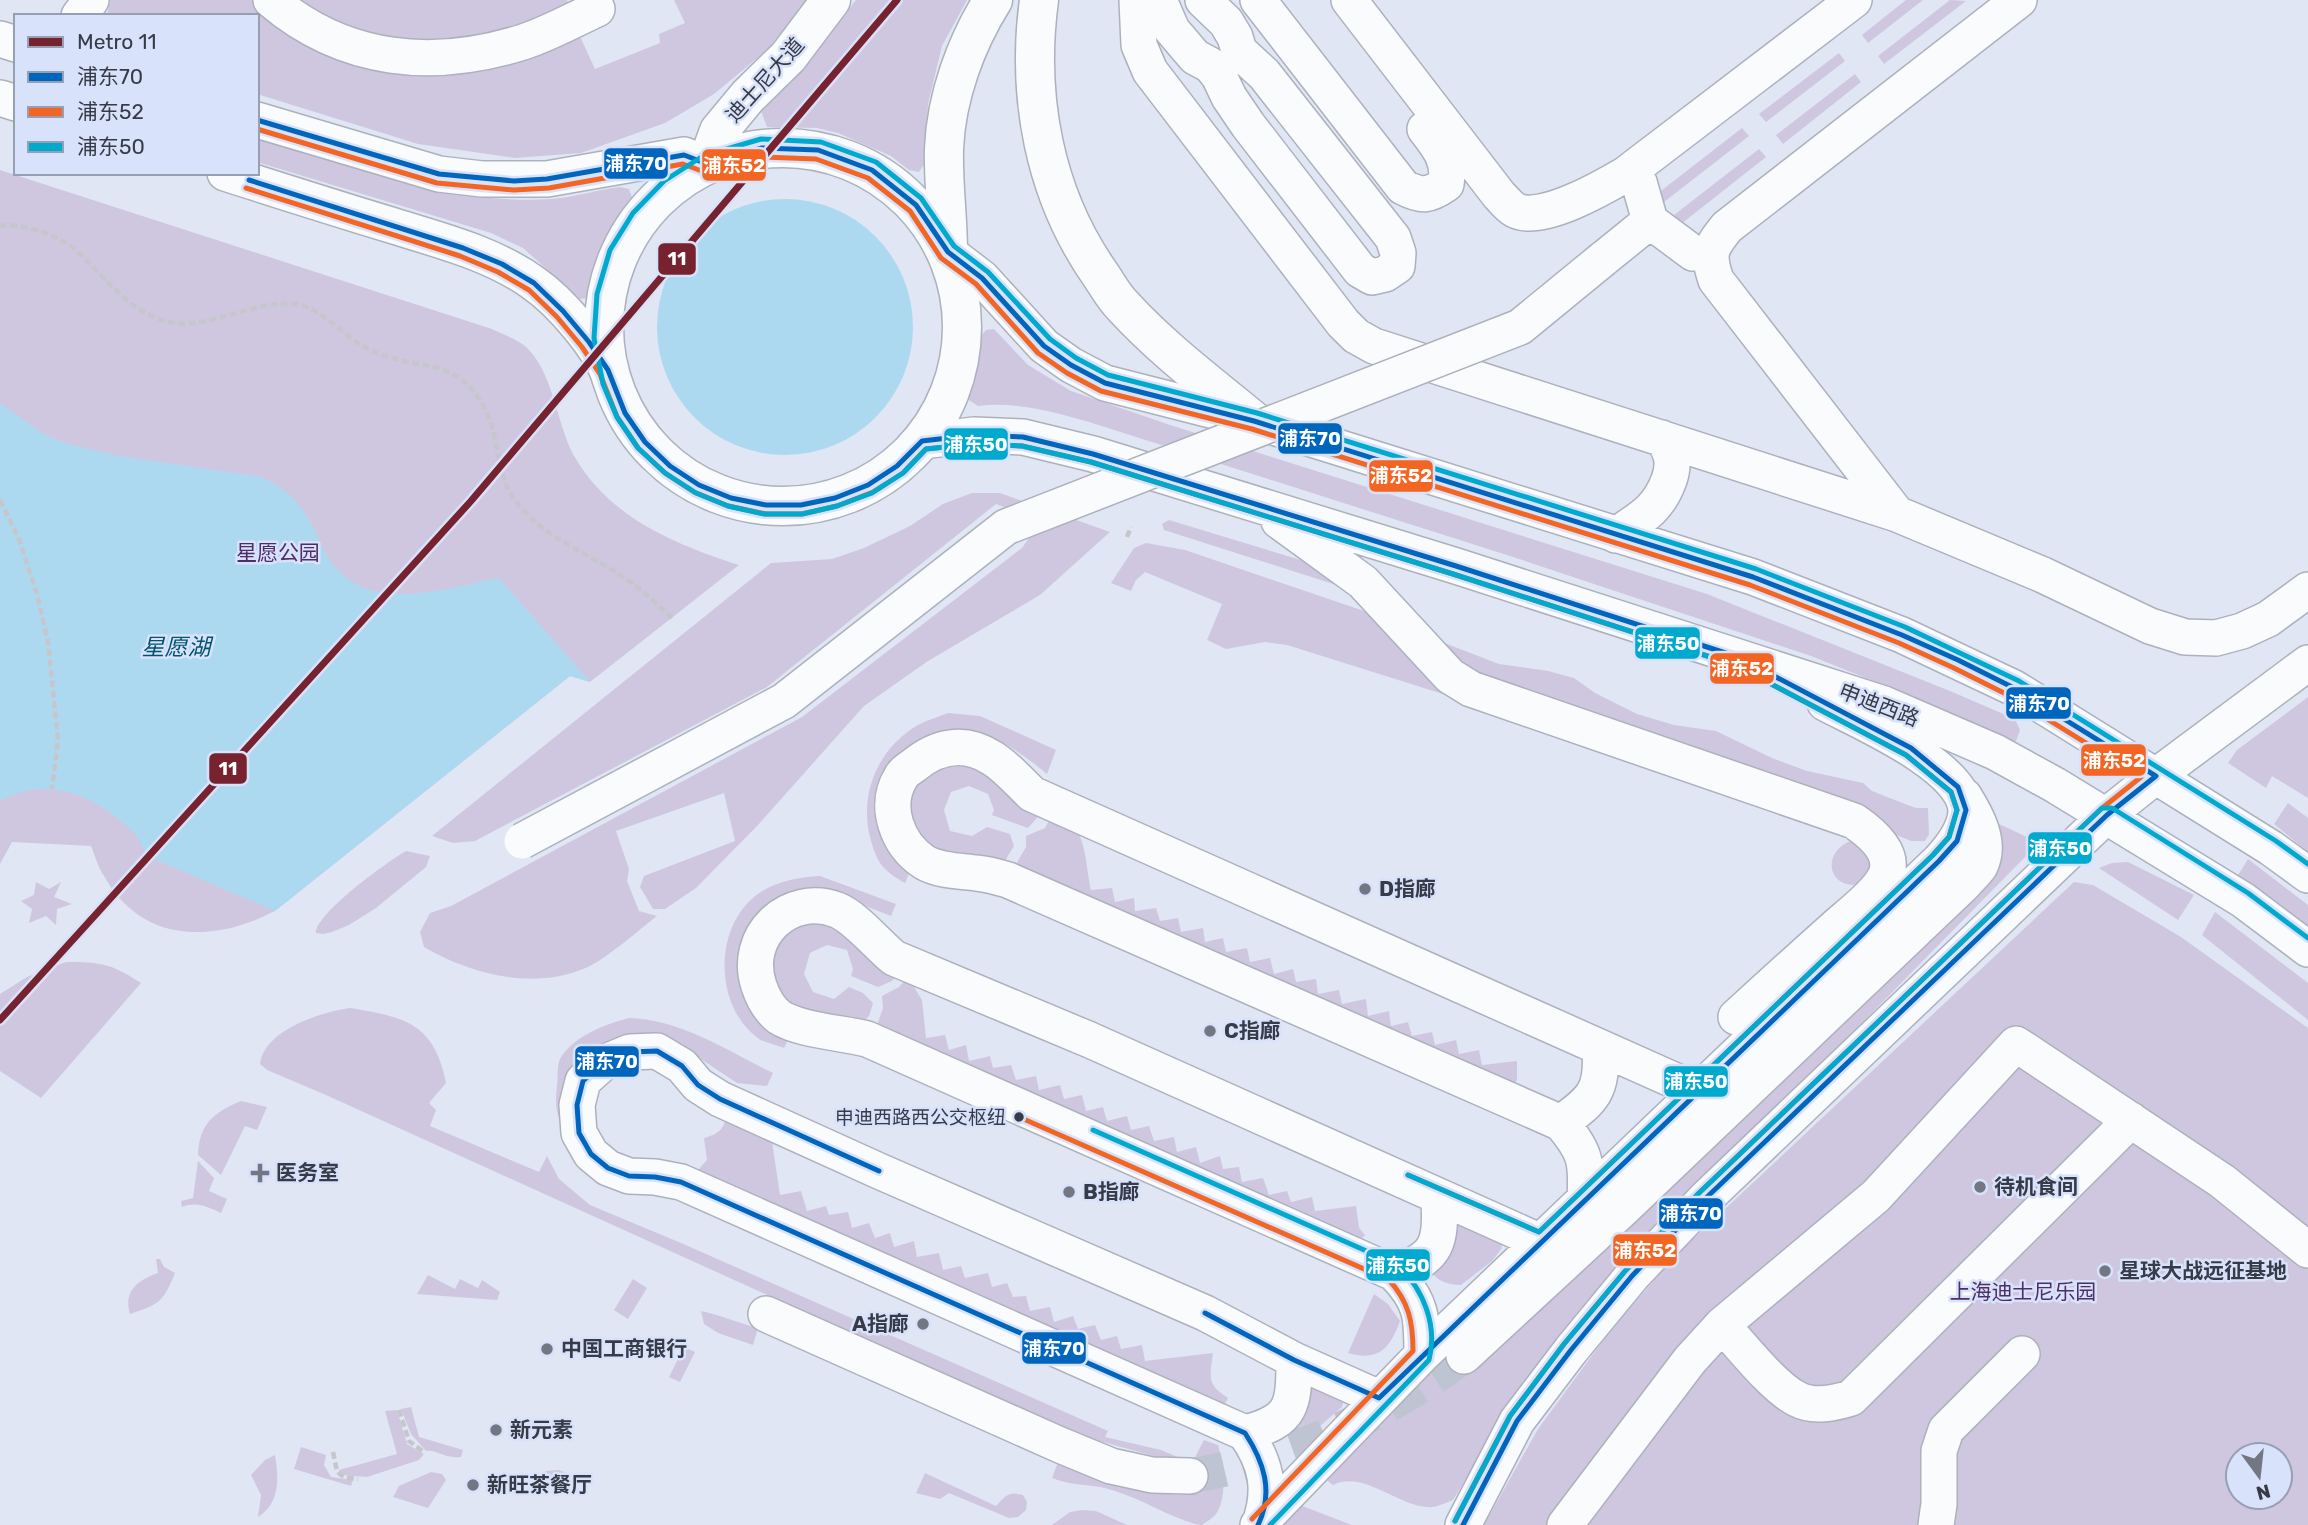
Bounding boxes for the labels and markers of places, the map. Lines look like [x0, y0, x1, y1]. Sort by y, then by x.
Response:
place label: D指廊 [1379, 876, 1436, 901]
marker: D指廊 [1357, 881, 1373, 897]
place label: C指廊 [1224, 1018, 1281, 1043]
marker: C指廊 [1202, 1023, 1218, 1039]
place label: 申迪西路西公交枢纽 [835, 1106, 1006, 1129]
marker: 申迪西路西公交枢纽 [1012, 1110, 1026, 1124]
place label: 医务室 [276, 1160, 339, 1185]
marker: 医务室 [250, 1163, 270, 1183]
place label: 待机食间 [1994, 1174, 2078, 1199]
place label: B指廊 [1083, 1179, 1140, 1204]
marker: 待机食间 [1972, 1179, 1988, 1195]
marker: B指廊 [1061, 1184, 1077, 1200]
place label: 星球大战远征基地 [2119, 1258, 2287, 1283]
marker: 星球大战远征基地 [2097, 1263, 2113, 1279]
place label: A指廊 [852, 1311, 909, 1336]
marker: A指廊 [915, 1316, 931, 1332]
place label: 中国工商银行 [561, 1336, 687, 1361]
marker: 中国工商银行 [539, 1341, 555, 1357]
place label: 新元素 [510, 1417, 573, 1442]
marker: 新元素 [488, 1422, 504, 1438]
place label: 新旺茶餐厅 [487, 1472, 592, 1497]
marker: 新旺茶餐厅 [465, 1477, 481, 1493]

